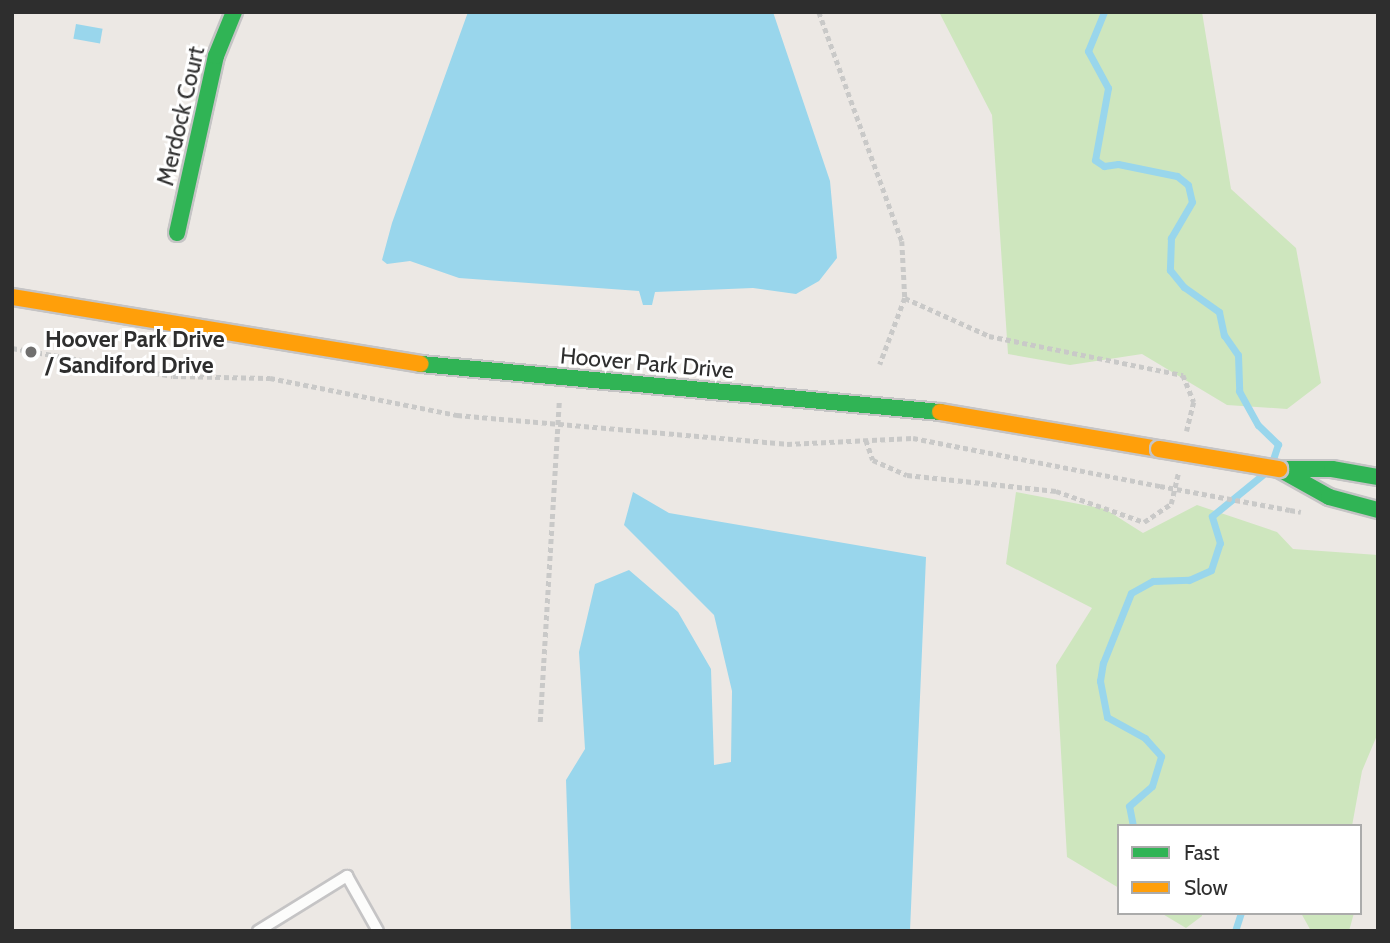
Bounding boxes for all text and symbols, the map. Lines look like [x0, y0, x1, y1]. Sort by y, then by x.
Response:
street label: Merdock Court [152, 44, 210, 188]
place label: Hoover Park Drive / Sandiford Drive [45, 325, 225, 379]
street label: Hoover Park Drive [559, 342, 735, 384]
marker: Hoover Park Drive / Sandiford Drive [23, 344, 39, 360]
legend [1117, 824, 1362, 915]
text: Fast [1184, 840, 1220, 865]
text: Slow [1184, 875, 1228, 900]

